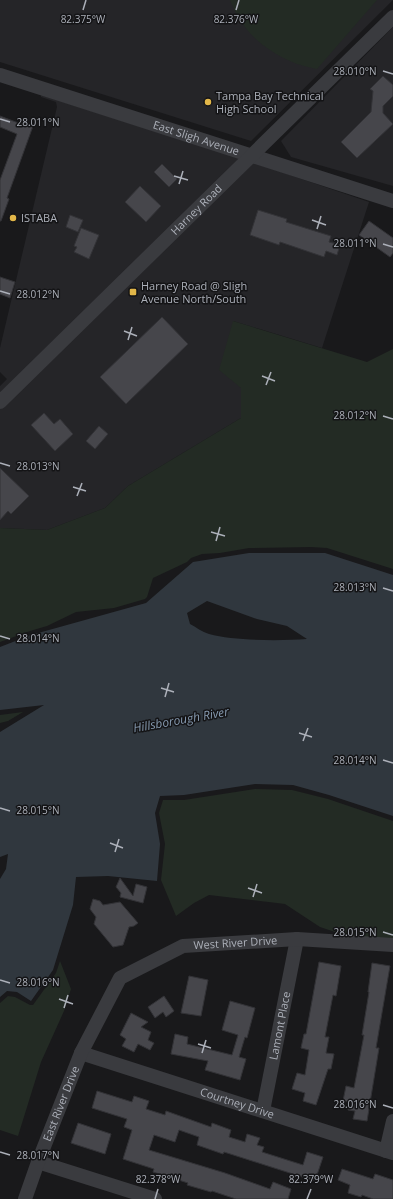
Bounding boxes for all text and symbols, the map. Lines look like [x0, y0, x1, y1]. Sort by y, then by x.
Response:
text: 82.375°W [61, 12, 106, 26]
text: 82.376°W [214, 12, 259, 26]
text: 28.010°N [333, 64, 377, 78]
place label: Tampa Bay Technical High School [216, 88, 324, 116]
marker: Tampa Bay Technical High School [203, 97, 213, 107]
text: 28.011°N [16, 115, 60, 129]
street label: East Sligh Avenue [151, 117, 241, 158]
street label: Harney Road [167, 181, 225, 238]
place label: ISTABA [21, 210, 57, 225]
marker: ISTABA [8, 213, 18, 223]
text: 28.011°N [333, 236, 377, 250]
place label: Harney Road @ Sligh Avenue North/South [141, 278, 247, 306]
text: 28.012°N [16, 287, 60, 301]
marker: Harney Road @ Sligh Avenue North/South [128, 287, 138, 297]
text: 28.012°N [333, 408, 377, 422]
text: 28.013°N [16, 459, 60, 473]
text: 28.013°N [333, 580, 377, 594]
text: 28.014°N [16, 631, 60, 645]
water label: Hillsborough River [132, 703, 231, 736]
text: 28.014°N [333, 753, 377, 767]
text: 28.015°N [16, 803, 60, 817]
text: 28.015°N [333, 925, 377, 939]
street label: West River Drive [193, 932, 278, 952]
text: 28.016°N [16, 975, 60, 989]
street label: Lamont Place [265, 990, 293, 1061]
street label: East River Drive [39, 1064, 82, 1143]
street label: Courtney Drive [198, 1084, 276, 1121]
text: 28.016°N [333, 1097, 377, 1111]
text: 28.017°N [16, 1148, 60, 1162]
text: 82.378°W [136, 1172, 181, 1186]
text: 82.379°W [289, 1172, 334, 1186]

